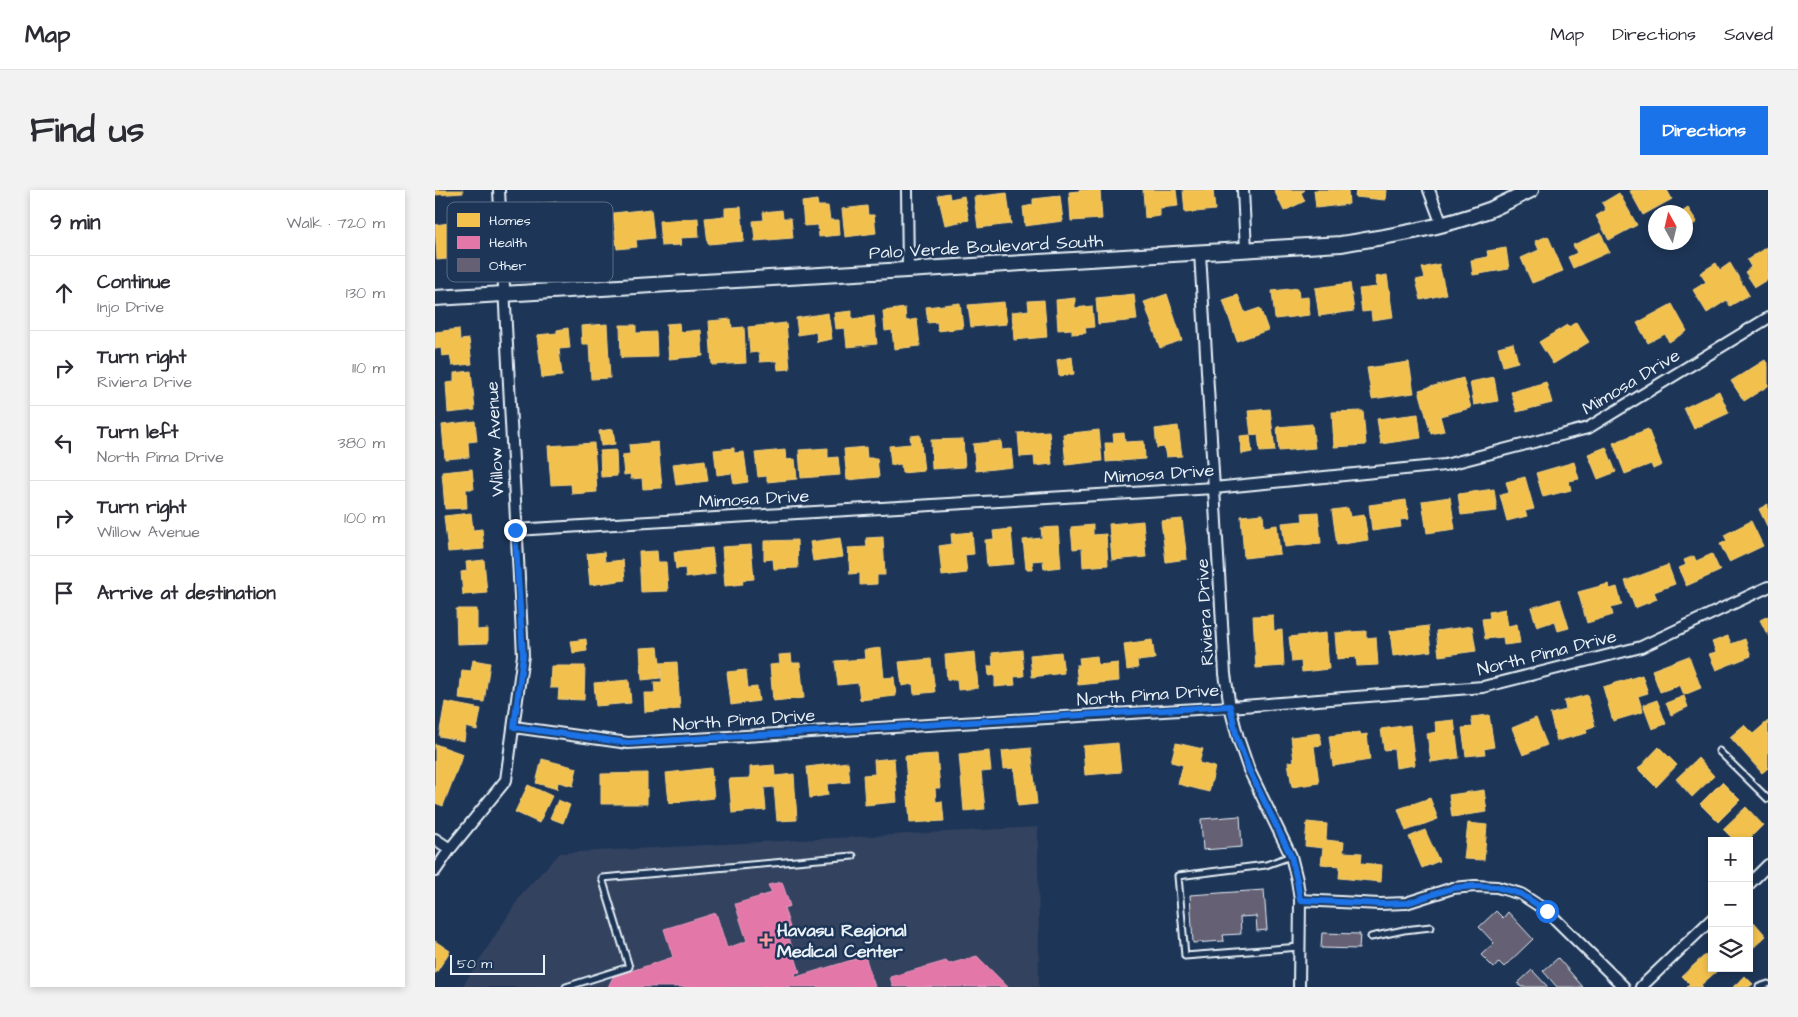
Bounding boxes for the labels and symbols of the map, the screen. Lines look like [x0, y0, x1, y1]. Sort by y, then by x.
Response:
legend [447, 202, 613, 282]
north arrow [1648, 205, 1693, 250]
text: Homes [489, 211, 531, 231]
street label: Palo Verde Boulevard South [868, 228, 1104, 266]
text: Health [489, 233, 527, 253]
text: Other [489, 256, 527, 276]
street label: Mimosa Drive [1577, 343, 1685, 421]
street label: Willow Avenue [479, 380, 511, 497]
street label: Mimosa Drive [1103, 458, 1215, 490]
street label: Mimosa Drive [698, 484, 810, 514]
route end [504, 519, 527, 542]
street label: Riviera Drive [1190, 558, 1220, 666]
street label: North Pima Drive [1475, 624, 1620, 682]
street label: North Pima Drive [1076, 678, 1220, 712]
street label: North Pima Drive [672, 703, 816, 737]
route start [1536, 900, 1559, 923]
place label: Havasu Regional Medical Center [777, 918, 907, 964]
marker: Havasu Regional Medical Center [759, 933, 773, 947]
scale bar [450, 952, 545, 975]

